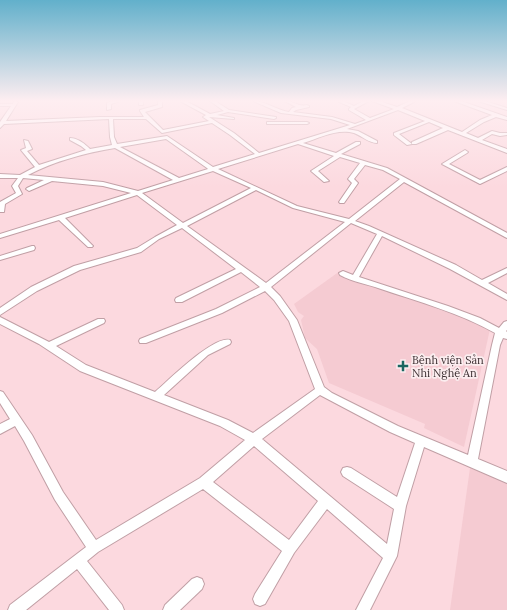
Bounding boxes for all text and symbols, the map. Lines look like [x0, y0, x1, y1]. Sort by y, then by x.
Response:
place label: Bệnh viện Sản Nhi Nghệ An [412, 353, 484, 380]
marker: Bệnh viện Sản Nhi Nghệ An [397, 360, 409, 372]

